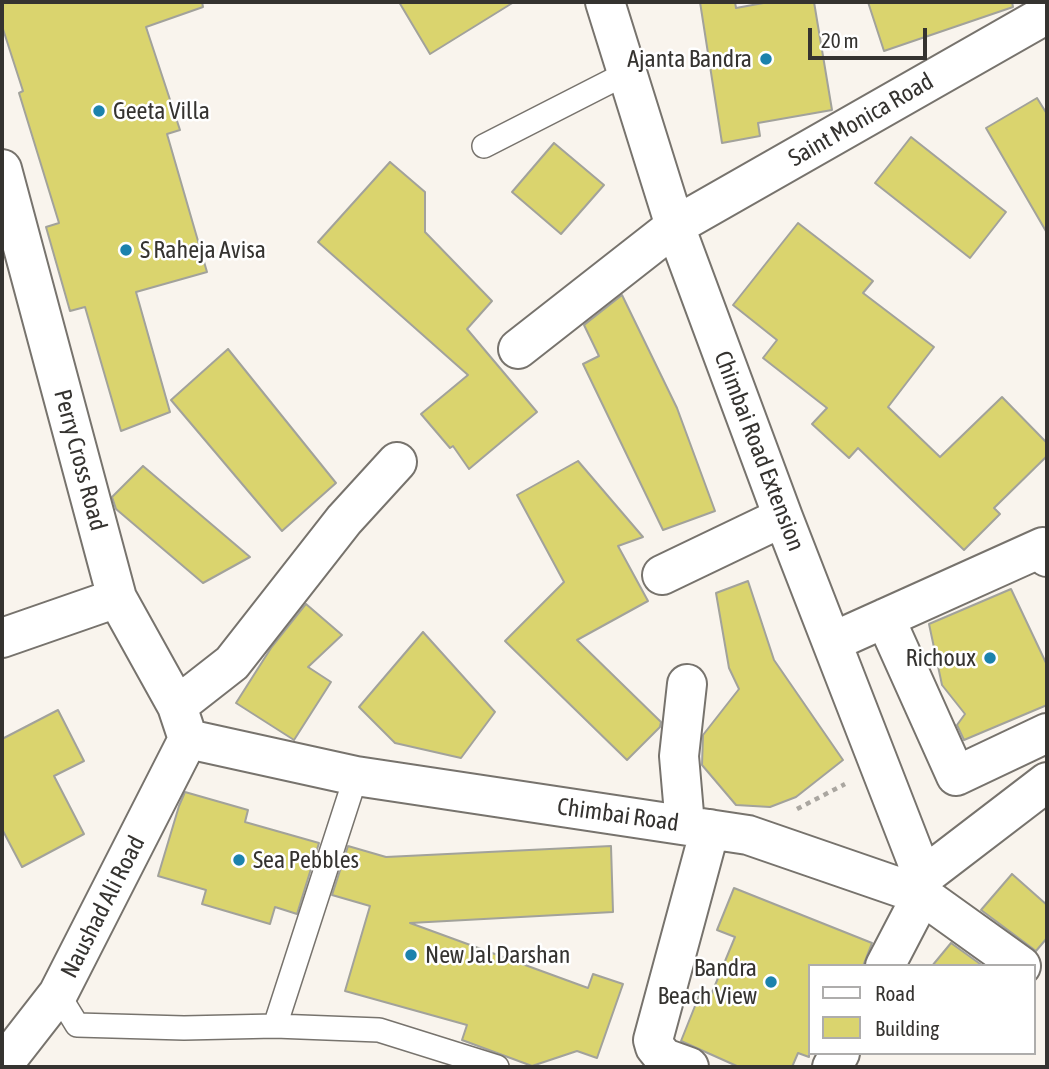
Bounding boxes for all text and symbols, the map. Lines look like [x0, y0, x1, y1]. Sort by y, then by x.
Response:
scale bar [811, 14, 930, 58]
text: 20 m [821, 28, 859, 52]
place label: Ajanta Bandra [627, 45, 752, 73]
marker: Ajanta Bandra [758, 51, 774, 67]
street label: Saint Monica Road [784, 67, 938, 173]
place label: Geeta Villa [113, 97, 210, 125]
marker: Geeta Villa [91, 103, 107, 119]
place label: S Raheja Avisa [140, 236, 266, 264]
marker: S Raheja Avisa [118, 242, 134, 258]
street label: Chimbai Road Extension [708, 347, 810, 555]
street label: Perry Cross Road [47, 386, 113, 534]
place label: Richoux [905, 644, 976, 672]
marker: Richoux [982, 650, 998, 666]
street label: Chimbai Road [555, 792, 681, 838]
street label: Naushad Ali Road [55, 831, 151, 983]
place label: Sea Pebbles [253, 846, 359, 874]
marker: Sea Pebbles [231, 852, 247, 868]
place label: New Jal Darshan [425, 941, 571, 969]
marker: New Jal Darshan [403, 947, 419, 963]
place label: Bandra Beach View [657, 954, 757, 1010]
legend [808, 964, 1035, 1055]
marker: Bandra Beach View [763, 974, 779, 990]
text: Road [875, 981, 915, 1005]
text: Building [875, 1016, 939, 1040]

